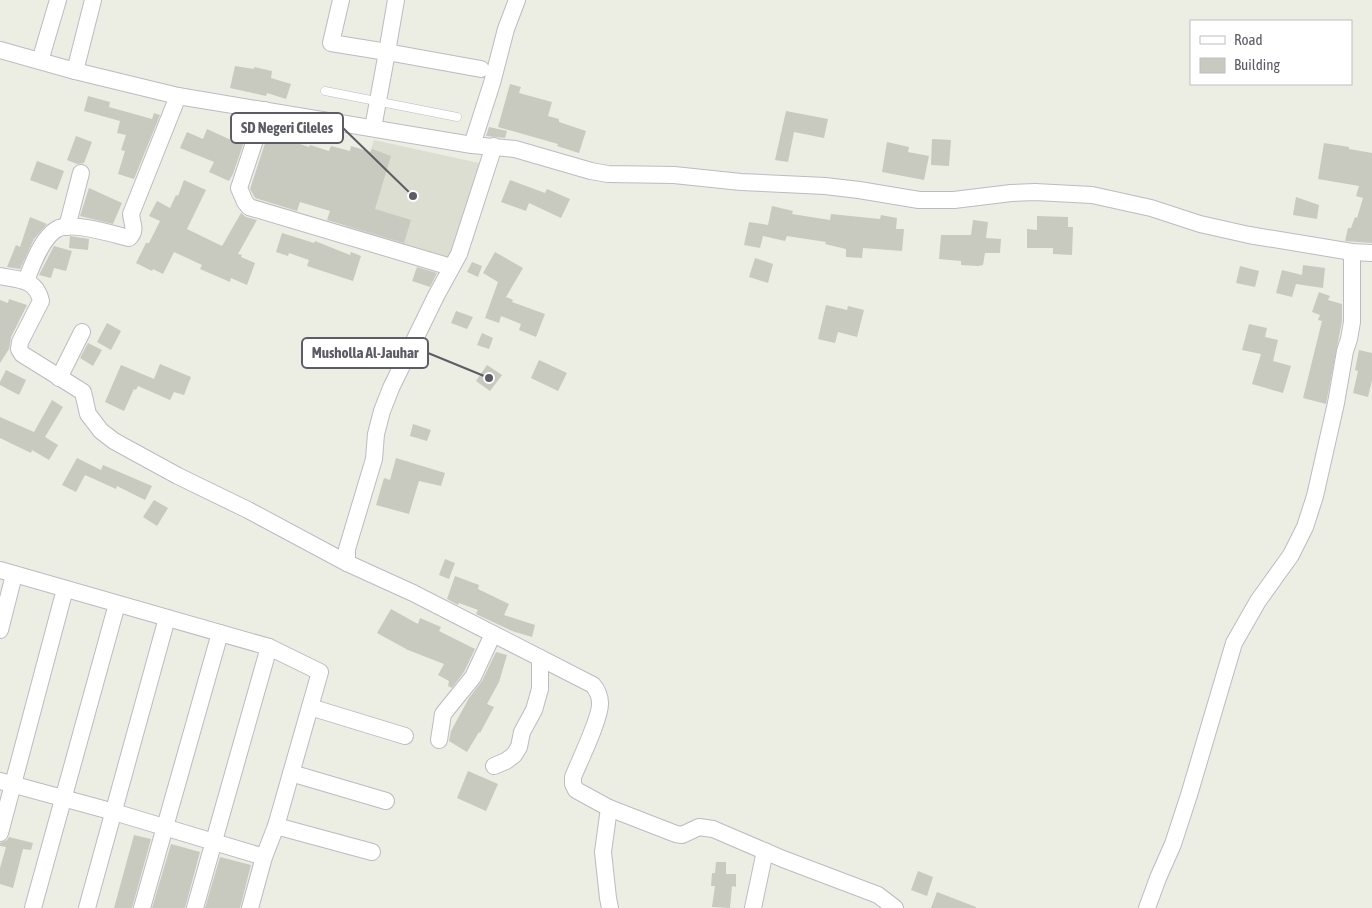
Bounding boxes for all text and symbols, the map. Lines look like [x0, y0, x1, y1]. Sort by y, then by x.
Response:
legend [1190, 20, 1352, 85]
text: Road [1234, 31, 1263, 48]
text: Building [1234, 56, 1280, 73]
callout: SD Negeri Cileles [231, 113, 343, 143]
text: SD Negeri Cileles [241, 119, 334, 136]
callout: Musholla Al-Jauhar [302, 338, 428, 368]
text: Musholla Al-Jauhar [312, 344, 419, 361]

